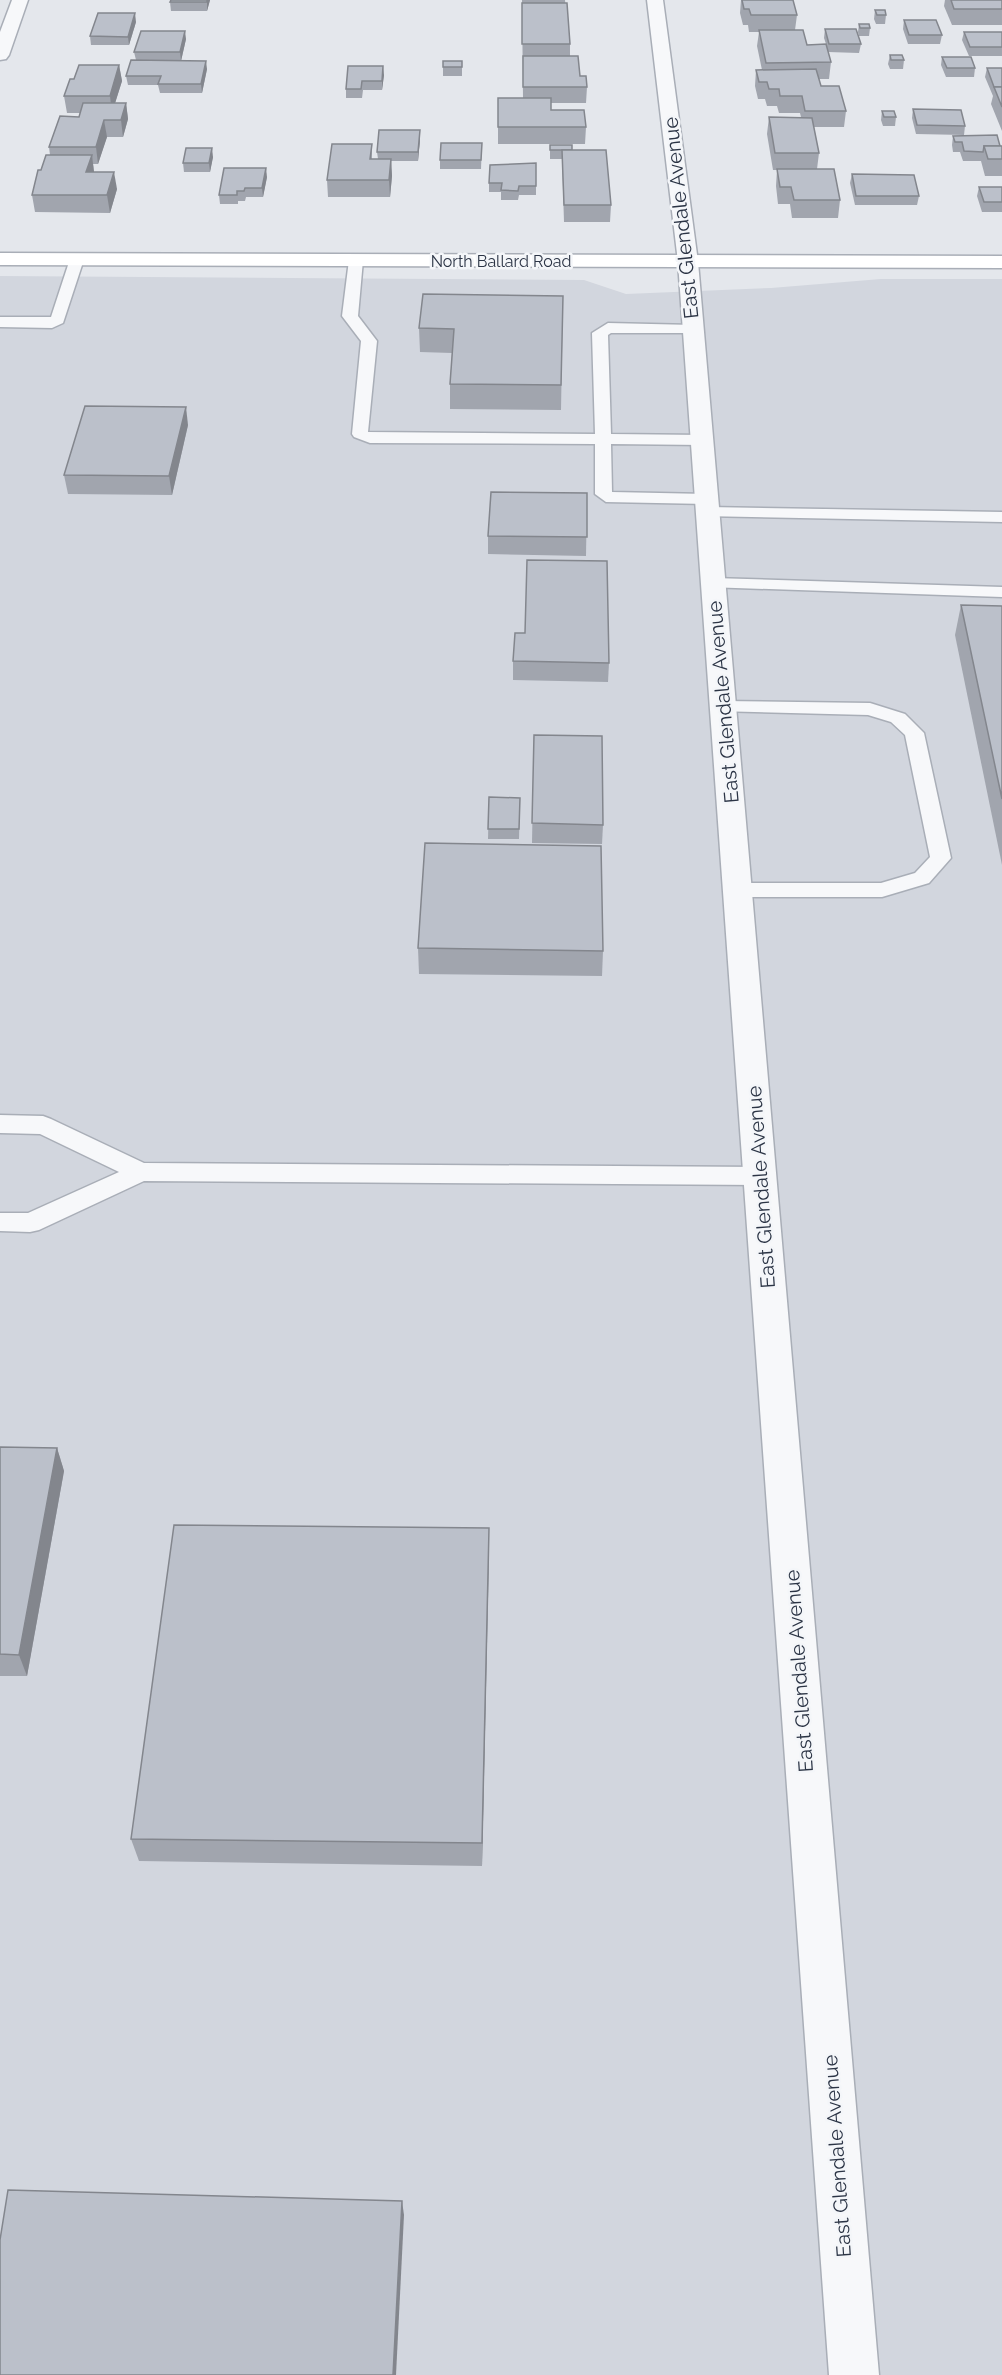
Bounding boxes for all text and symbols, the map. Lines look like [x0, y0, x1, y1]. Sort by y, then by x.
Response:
street label: East Glendale Avenue [658, 116, 704, 320]
street label: North Ballard Road [431, 252, 571, 271]
street label: East Glendale Avenue [702, 600, 744, 804]
street label: East Glendale Avenue [742, 1085, 780, 1289]
street label: East Glendale Avenue [780, 1569, 818, 1773]
street label: East Glendale Avenue [818, 2054, 856, 2258]

